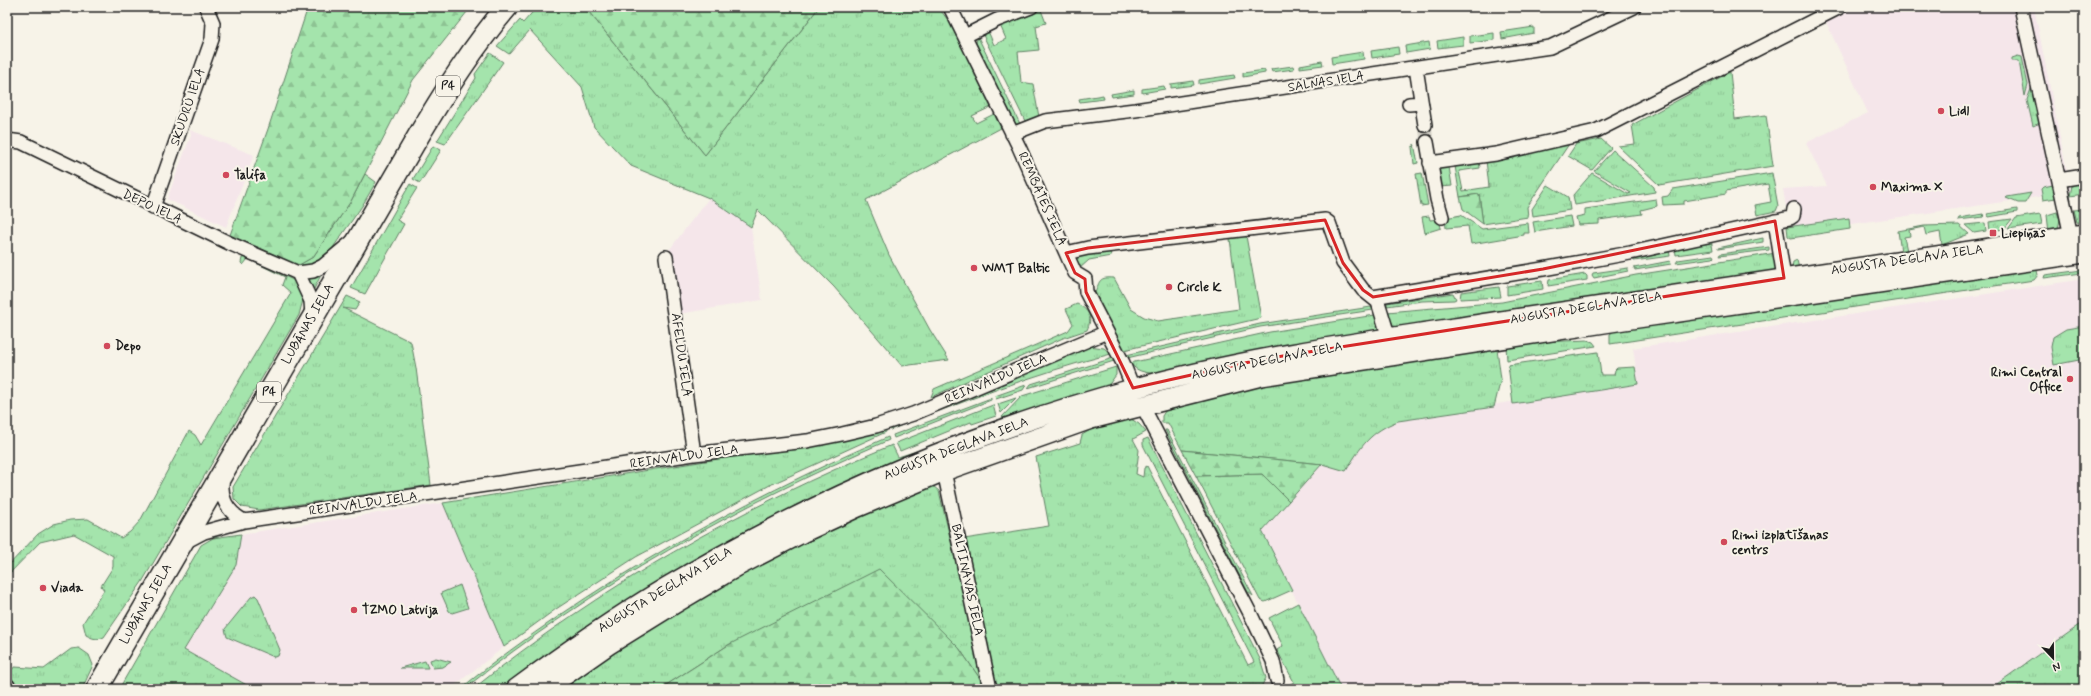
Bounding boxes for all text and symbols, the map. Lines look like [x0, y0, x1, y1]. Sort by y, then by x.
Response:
street label: SKUDRU IELA [167, 66, 209, 148]
street label: SALNAS IELA [1287, 68, 1365, 96]
road number: P4 [436, 76, 460, 96]
place label: Lidl [1949, 103, 1969, 120]
marker: Lidl [1936, 106, 1946, 116]
street label: REMBATES IELA [1014, 149, 1070, 249]
place label: Talifa [234, 167, 267, 184]
marker: Talifa [221, 170, 231, 180]
place label: Maxima X [1881, 179, 1943, 196]
marker: Maxima X [1868, 182, 1878, 192]
street label: DEPO IELA [120, 186, 184, 228]
place label: Liepiņas [2001, 225, 2046, 242]
marker: Liepiņas [1988, 228, 1998, 238]
street label: AUGUSTA DEGLAVA IELA [1830, 241, 1984, 279]
place label: WMT Baltic [981, 260, 1050, 277]
marker: WMT Baltic [969, 263, 979, 273]
place label: Circle K [1177, 279, 1222, 296]
street label: LUBĀNAS IELA [278, 281, 338, 367]
marker: Circle K [1164, 282, 1174, 292]
street label: AUGUSTA DEGLAVA IELA [1509, 288, 1663, 328]
street label: AFELDU IELA [667, 312, 695, 398]
place label: Depo [115, 338, 141, 355]
street label: AUGUSTA DEGLAVA IELA [1190, 338, 1344, 384]
marker: Depo [102, 341, 112, 351]
street label: REINVALDU IELA [942, 350, 1050, 408]
place label: Rimi Central Office [1991, 364, 2063, 396]
marker: Rimi Central Office [2065, 374, 2075, 384]
road number: P4 [257, 382, 281, 402]
street label: AUGUSTA DEGLAVA IELA [881, 414, 1031, 484]
street label: REINVALDU IELA [629, 441, 739, 473]
street label: REINVALDU IELA [308, 488, 418, 520]
street label: BALTINAVAS IELA [947, 523, 987, 637]
place label: Rimi izplatīšanas centrs [1732, 527, 1828, 559]
marker: Rimi izplatīšanas centrs [1719, 537, 1729, 547]
street label: AUGUSTA DEGLAVA IELA [595, 543, 735, 637]
street label: LUBĀNAS IELA [116, 561, 176, 647]
place label: Viada [51, 580, 84, 597]
marker: Viada [38, 583, 48, 593]
place label: TZMO Latvija [362, 602, 439, 619]
marker: TZMO Latvija [349, 605, 359, 615]
north arrow [2033, 638, 2073, 678]
text: N [2050, 658, 2062, 674]

